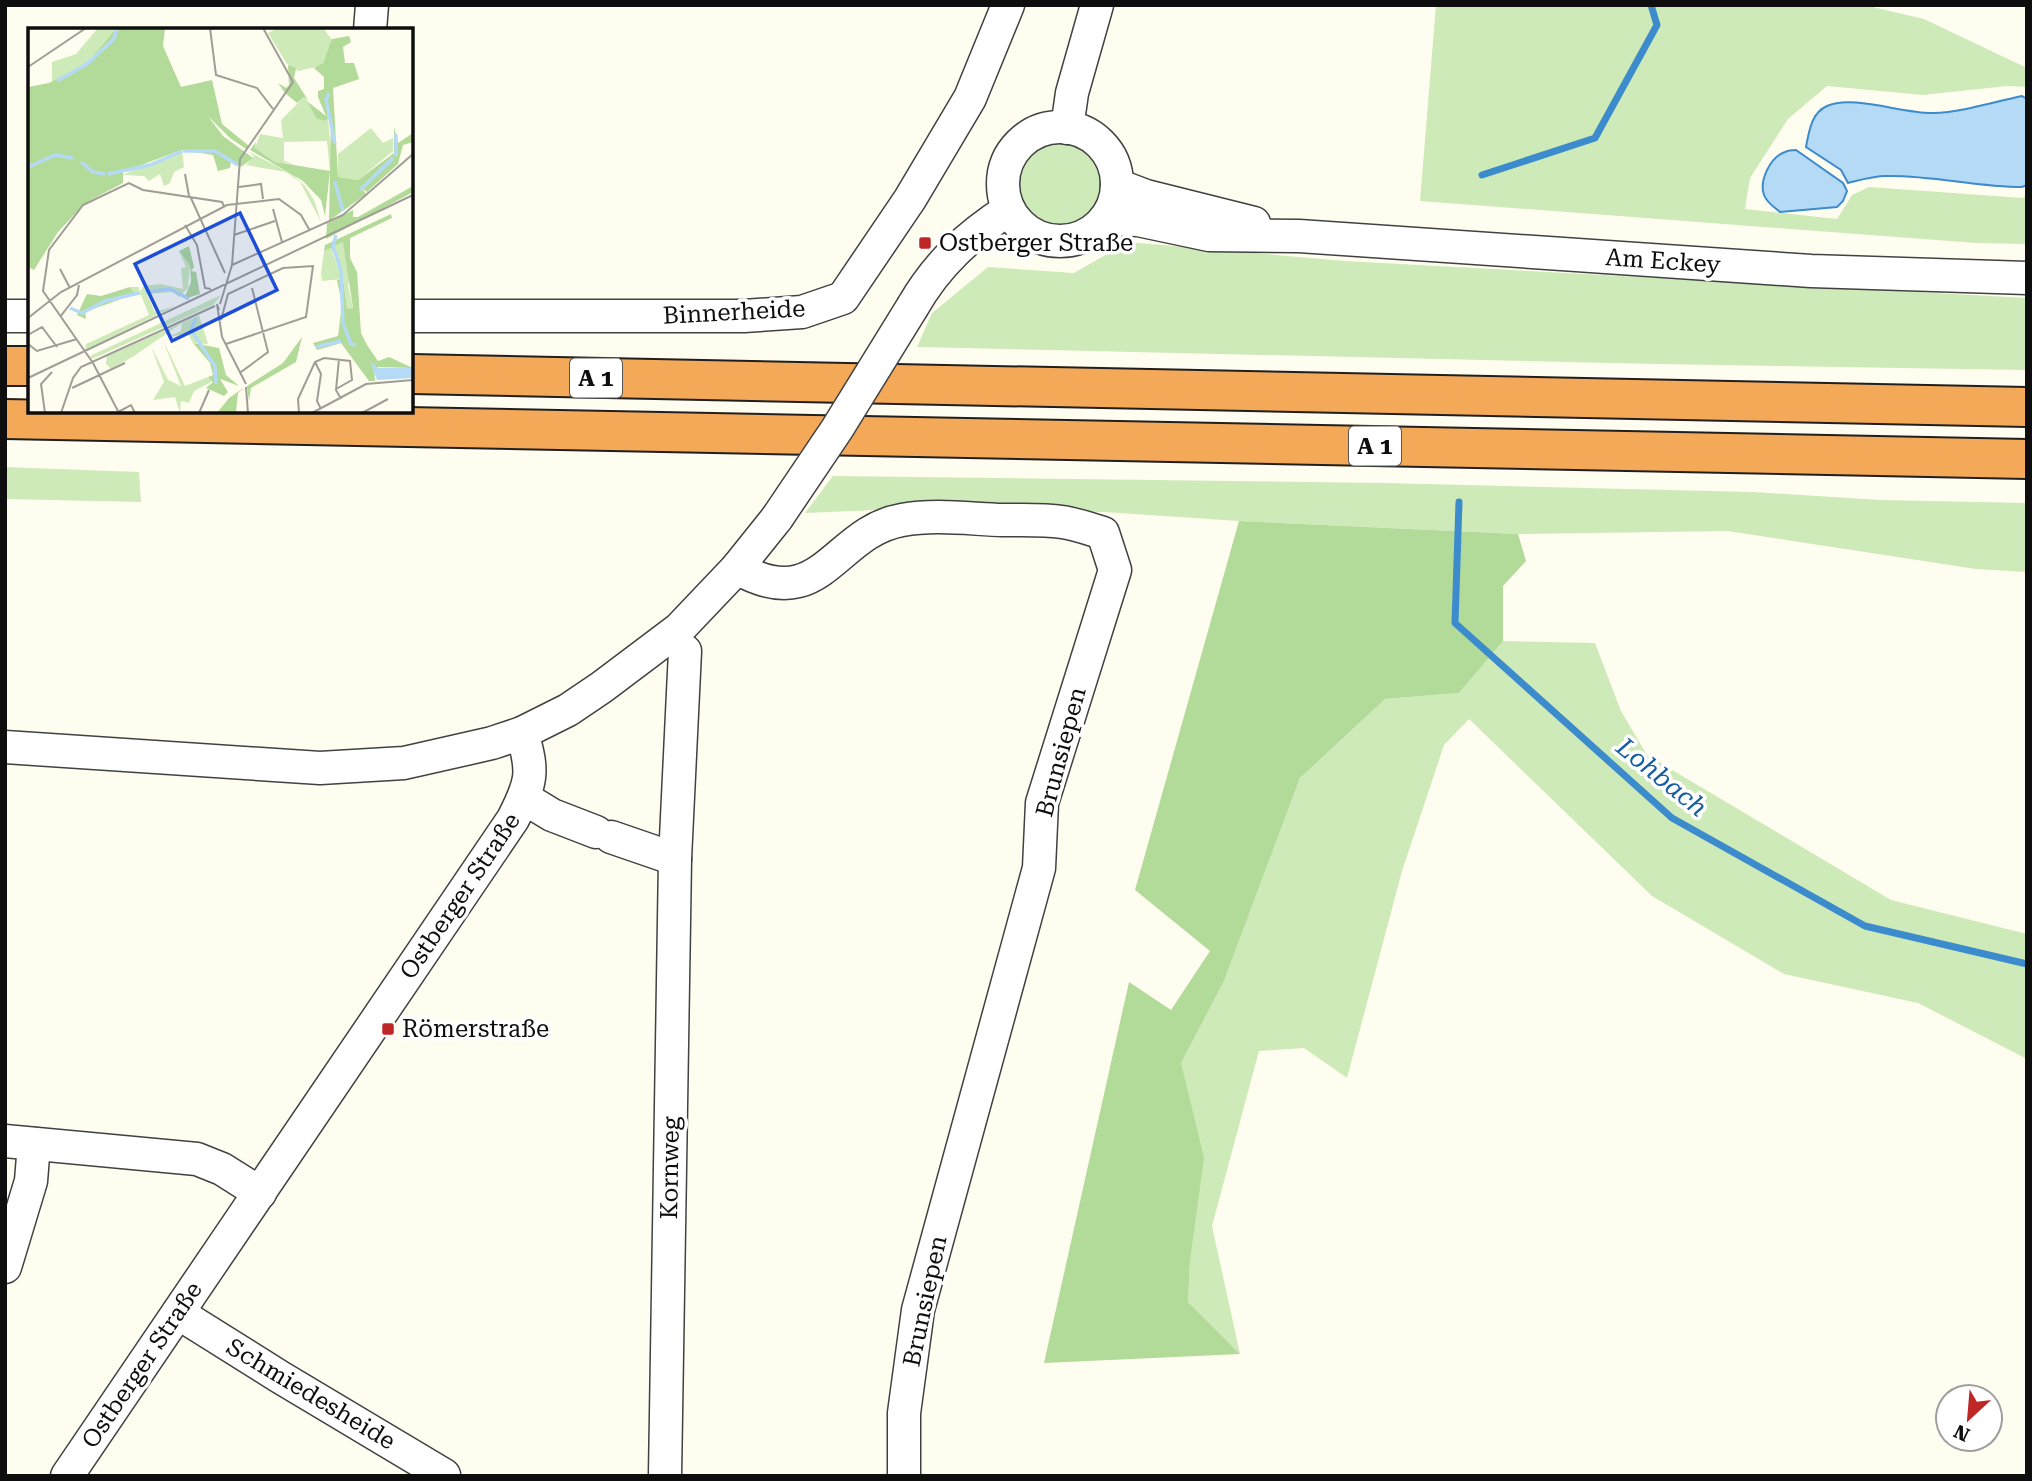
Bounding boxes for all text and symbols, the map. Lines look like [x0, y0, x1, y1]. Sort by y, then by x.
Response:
inset map [28, 28, 413, 413]
place label: Ostberger Straße [939, 229, 1133, 257]
marker: Ostberger Straße [917, 235, 933, 251]
street label: Am Eckey [1605, 243, 1722, 279]
street label: Binnerheide [662, 294, 806, 330]
road number: A 1 [570, 358, 622, 398]
road number: A 1 [1349, 426, 1401, 466]
street label: Brunsiepen [1030, 684, 1092, 820]
water label: Lohbach [1610, 731, 1713, 822]
street label: Ostberger Straße [394, 808, 526, 984]
place label: Römerstraße [402, 1015, 549, 1043]
marker: Römerstraße [380, 1021, 396, 1037]
street label: Kornweg [655, 1116, 685, 1220]
street label: Brunsiepen [897, 1233, 953, 1369]
street label: Ostberger Straße [76, 1277, 208, 1453]
street label: Schmiedesheide [222, 1333, 400, 1455]
north arrow [1934, 1383, 2004, 1453]
text: N [1950, 1419, 1973, 1446]

